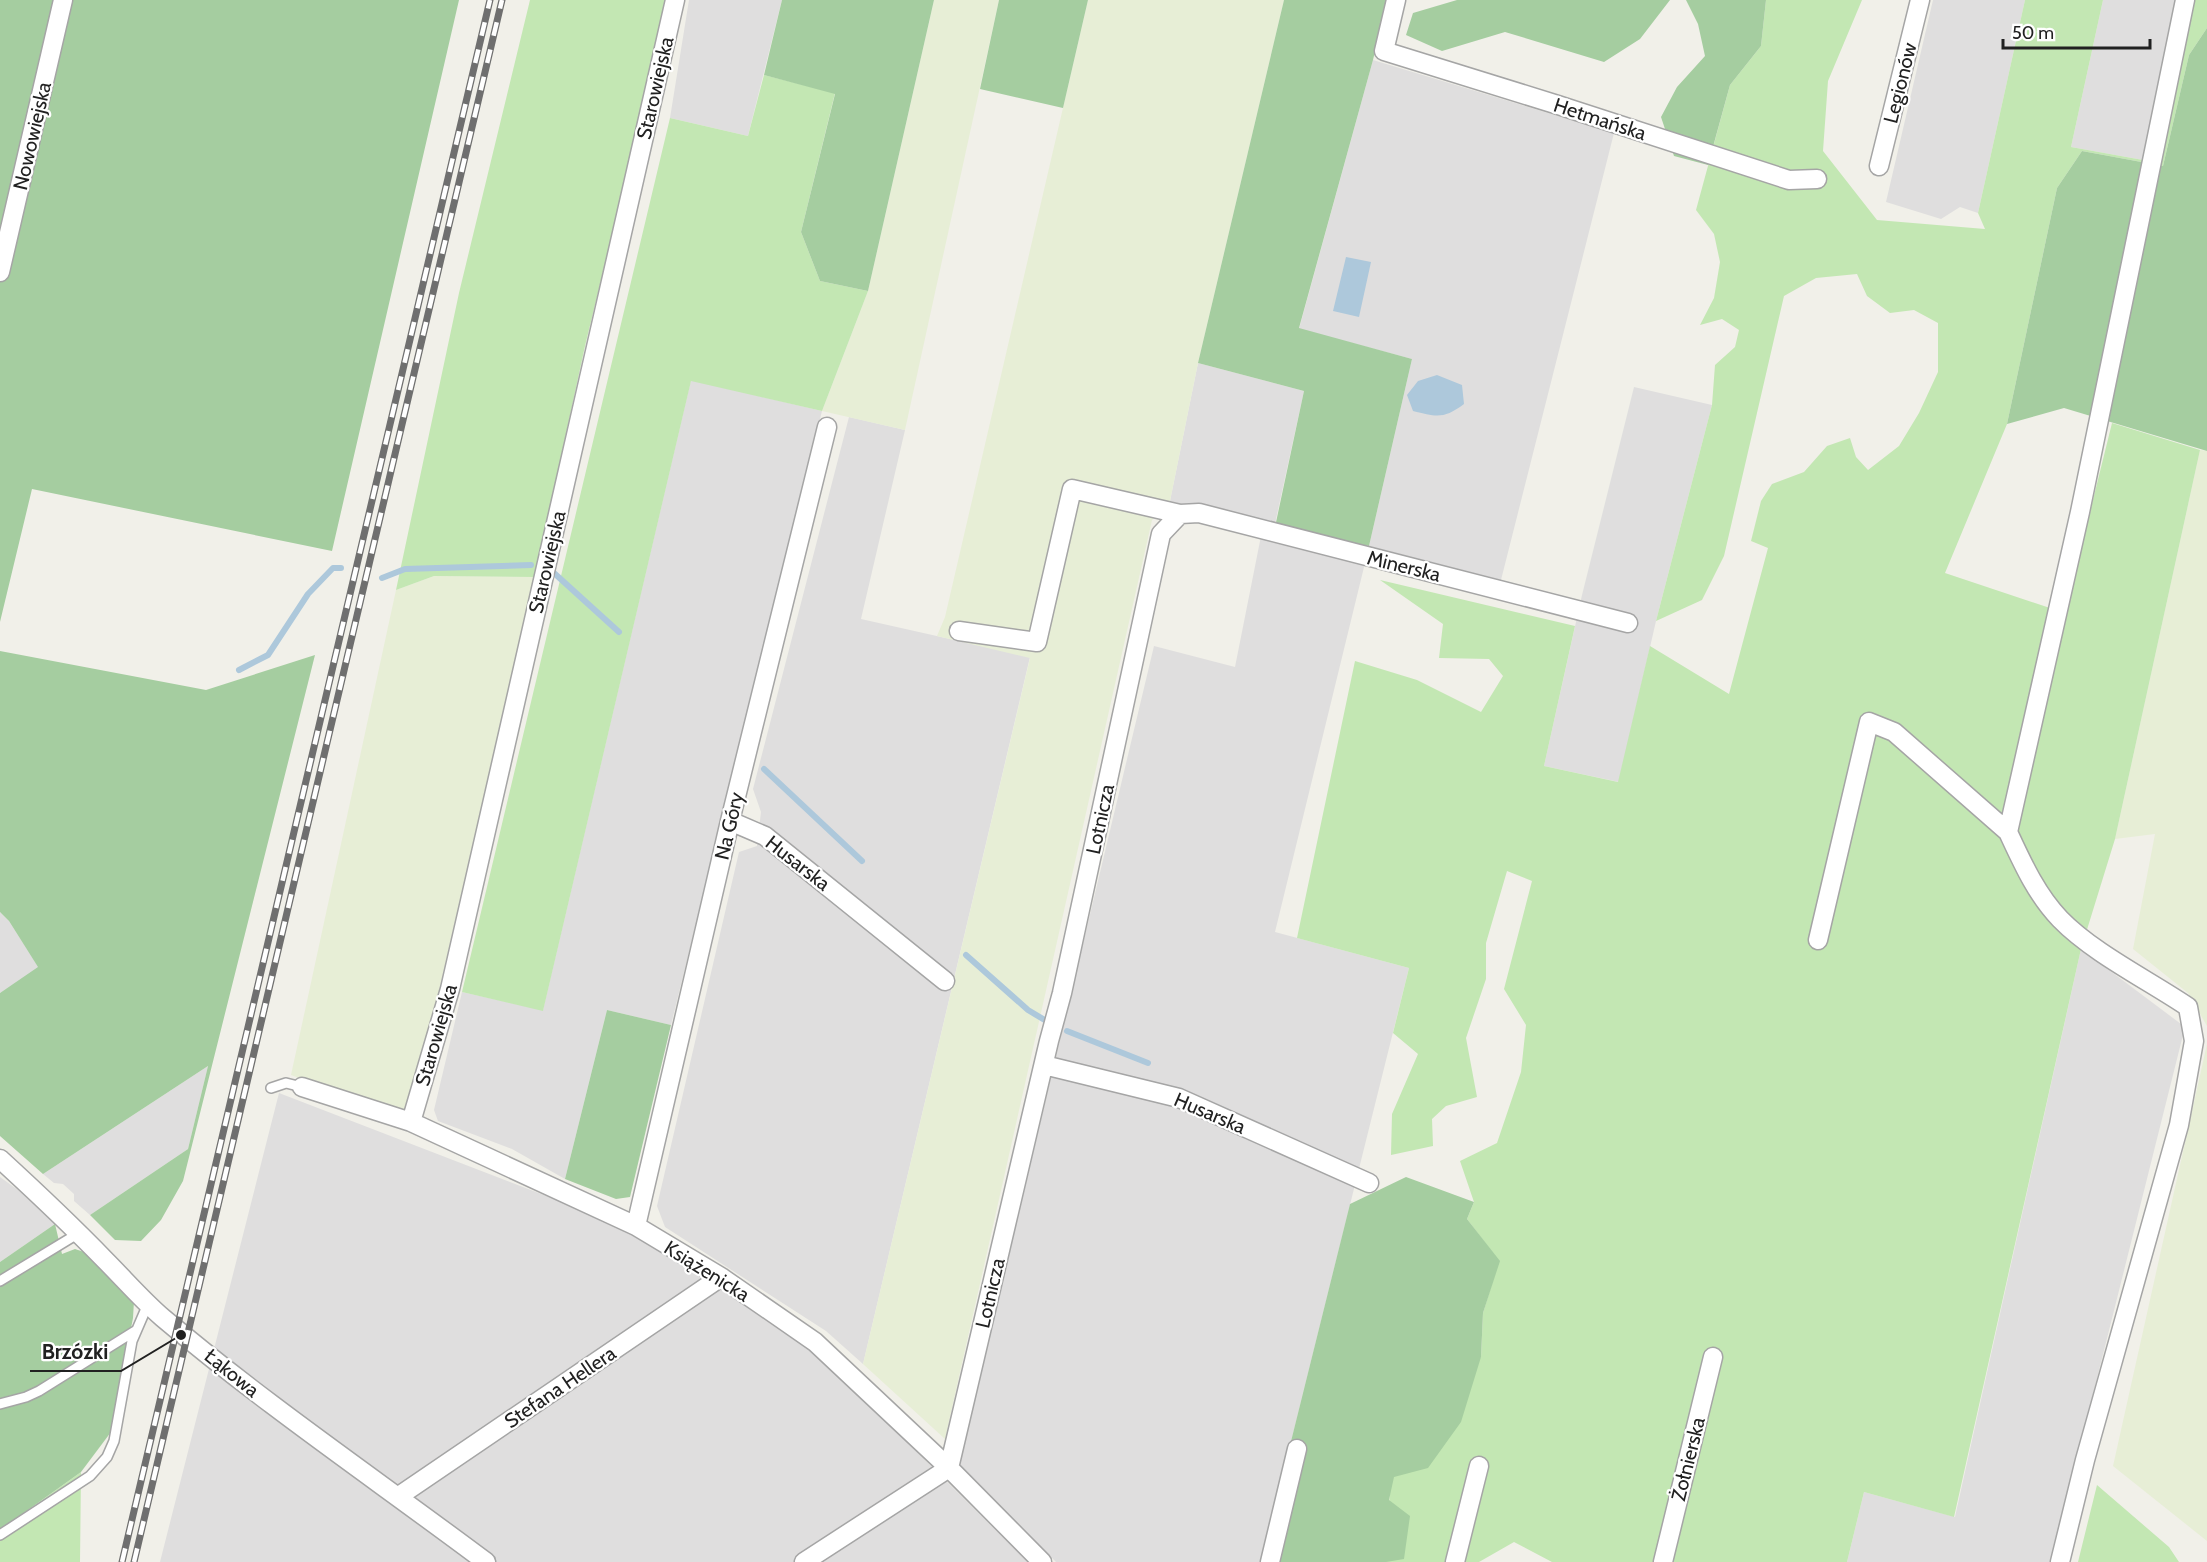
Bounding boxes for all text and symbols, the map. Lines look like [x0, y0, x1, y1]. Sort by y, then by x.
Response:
scale bar [2003, 12, 2150, 50]
text: 50 m [2012, 22, 2054, 44]
street label: Starowiejska [632, 34, 679, 142]
street label: Legionów [1878, 40, 1922, 126]
street label: Nowowiejska [8, 79, 56, 192]
street label: Hetmańska [1551, 93, 1650, 145]
street label: Starowiejska [524, 508, 571, 616]
street label: Minerska [1365, 545, 1444, 587]
street label: Lotnicza [1081, 781, 1119, 856]
street label: Na Góry [710, 790, 748, 862]
street label: Husarska [761, 830, 835, 896]
street label: Starowiejska [410, 981, 462, 1089]
street label: Husarska [1171, 1087, 1250, 1139]
street label: Książenicka [660, 1235, 754, 1307]
street label: Lotnicza [970, 1255, 1010, 1330]
callout: Brzózki [30, 1332, 121, 1371]
text: Brzózki [42, 1339, 108, 1364]
street label: Stefana Hellera [500, 1341, 621, 1433]
street label: Łąkowa [200, 1344, 264, 1402]
street label: Żołnierska [1666, 1414, 1710, 1503]

